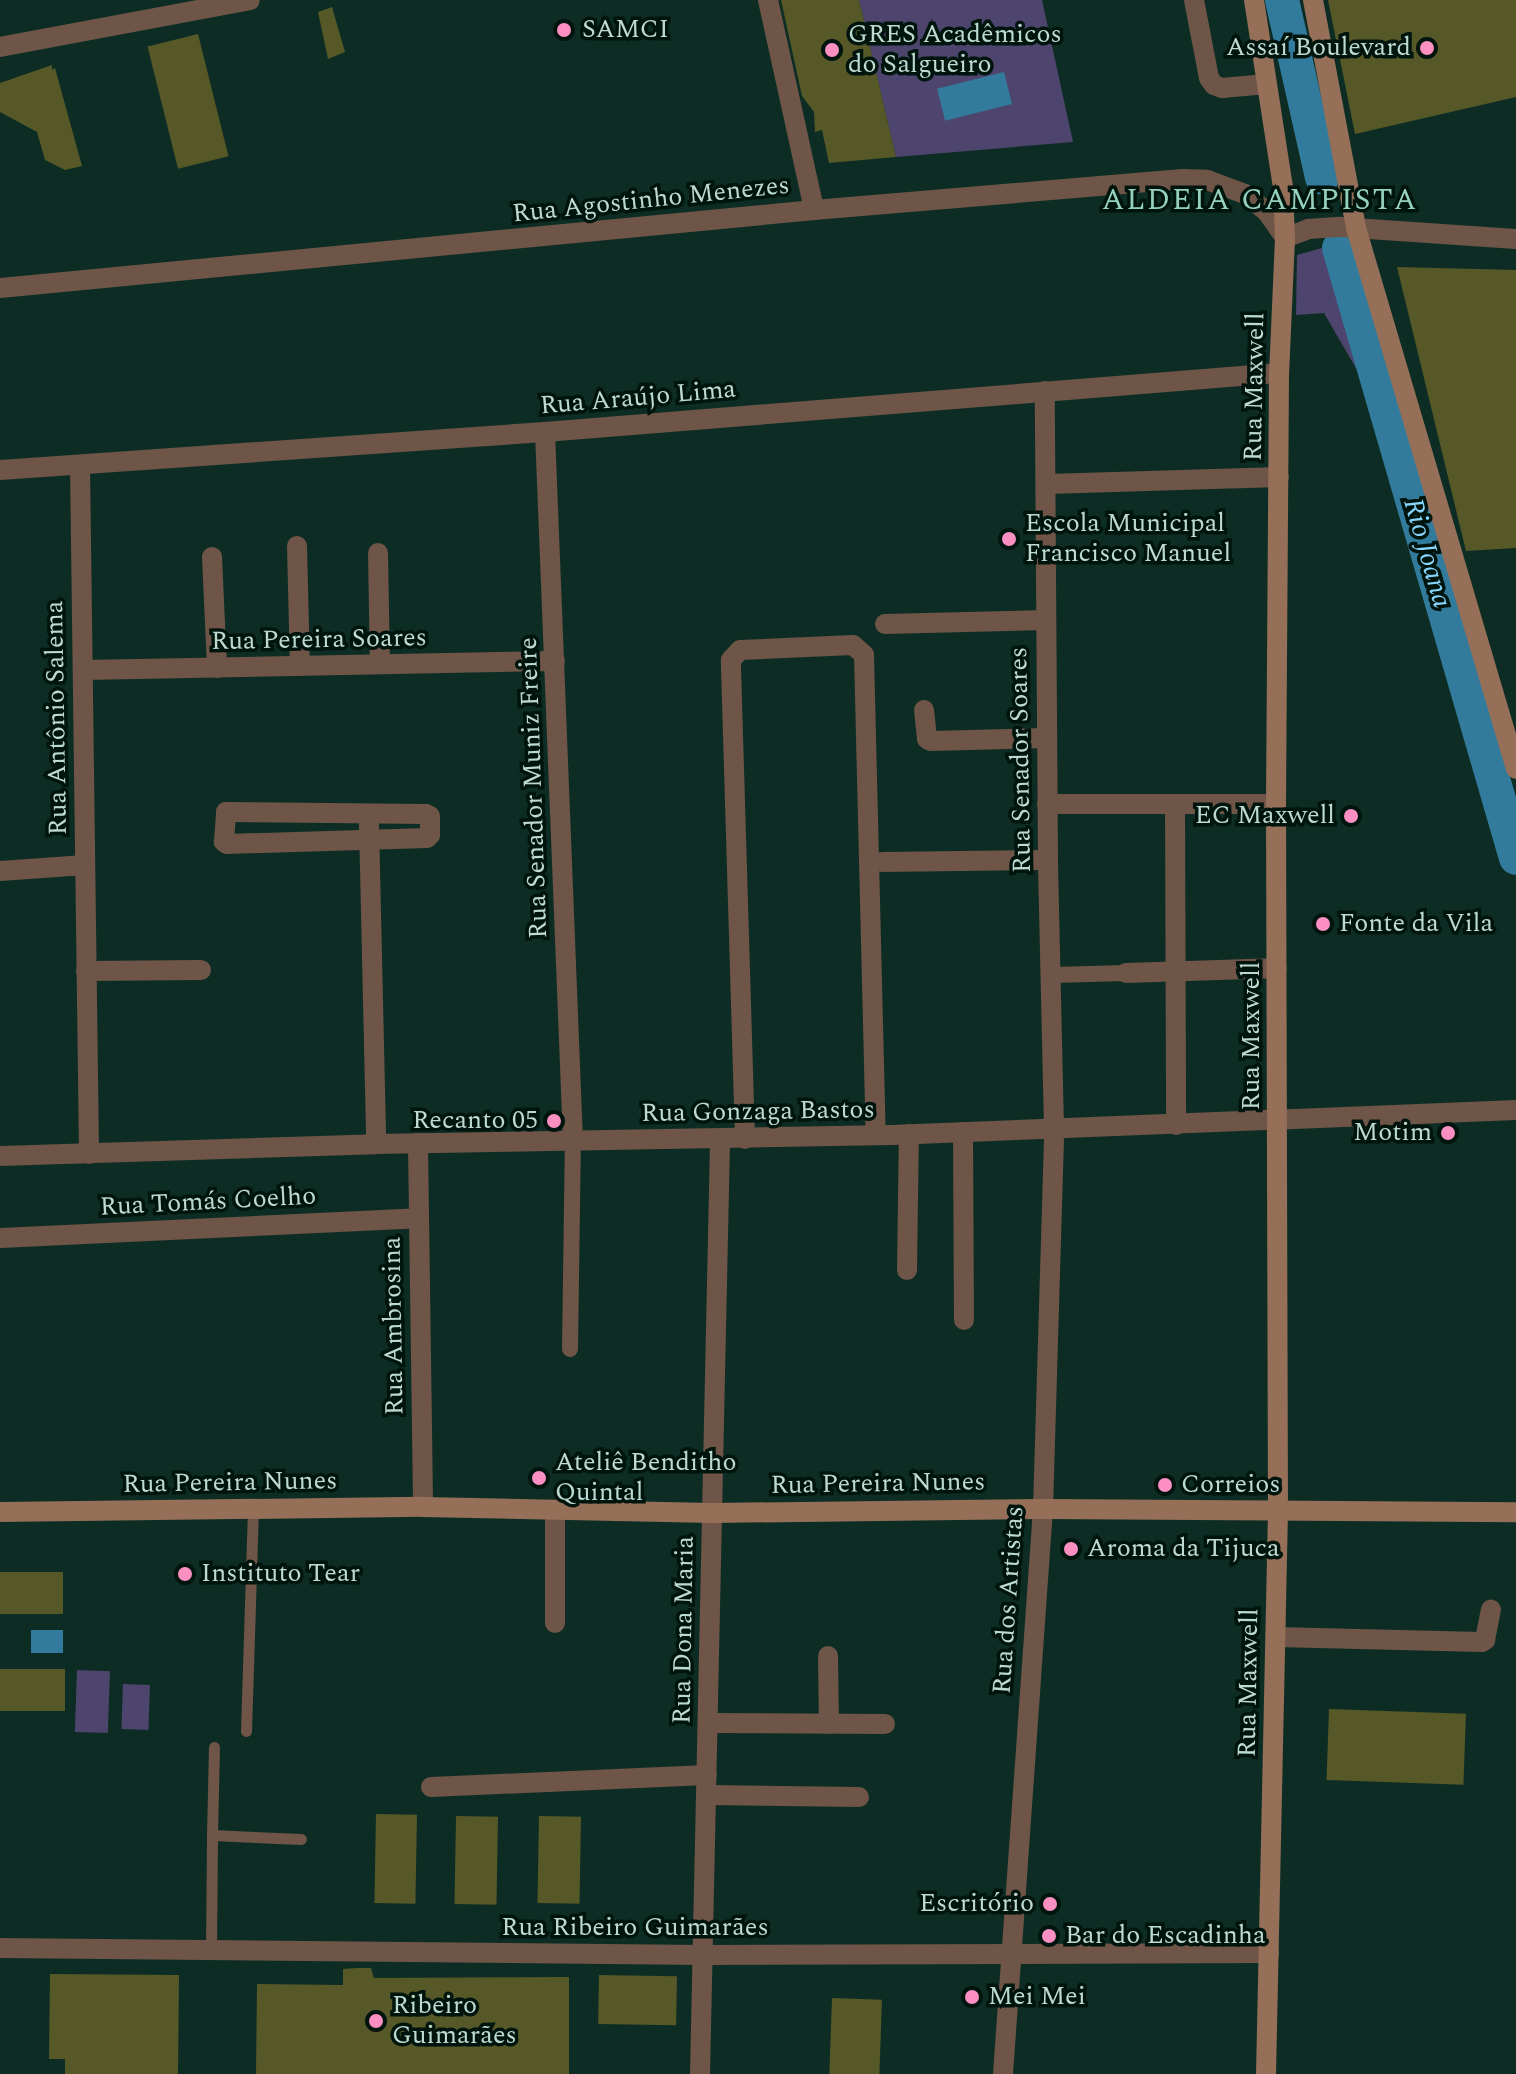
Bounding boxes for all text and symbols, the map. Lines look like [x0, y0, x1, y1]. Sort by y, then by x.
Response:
place label: SAMCI [582, 14, 669, 46]
marker: SAMCI [553, 19, 575, 41]
place label: GRES Acadêmicos do Salgueiro [848, 19, 1062, 80]
place label: Assaí Boulevard [1226, 32, 1411, 64]
marker: Assaí Boulevard [1418, 39, 1436, 57]
marker: GRES Acadêmicos do Salgueiro [823, 41, 841, 59]
street label: Rua Agostinho Menezes [511, 170, 791, 230]
district label: ALDEIA CAMPISTA [1102, 182, 1418, 218]
street label: Rua Maxwell [1238, 312, 1272, 462]
street label: Rua Araújo Lima [539, 374, 737, 422]
water label: Rio Joana [1395, 494, 1459, 612]
place label: Escola Municipal Francisco Manuel [1025, 508, 1231, 570]
marker: Escola Municipal Francisco Manuel [1000, 530, 1018, 548]
street label: Rua Antônio Salema [39, 600, 75, 836]
street label: Rua Pereira Soares [211, 623, 427, 657]
street label: Rua Senador Muniz Freire [513, 637, 555, 939]
street label: Rua Senador Soares [1003, 647, 1039, 873]
place label: EC Maxwell [1195, 800, 1335, 832]
marker: EC Maxwell [1342, 807, 1360, 825]
place label: Fonte da Vila [1339, 908, 1493, 940]
marker: Fonte da Vila [1314, 915, 1332, 933]
street label: Rua Maxwell [1236, 962, 1268, 1110]
street label: Rua Gonzaga Bastos [641, 1094, 875, 1130]
place label: Recanto 05 [412, 1105, 538, 1137]
marker: Recanto 05 [545, 1112, 563, 1130]
place label: Motim [1353, 1117, 1432, 1149]
marker: Motim [1439, 1124, 1457, 1142]
street label: Rua Tomás Coelho [99, 1181, 317, 1223]
street label: Rua Ambrosina [377, 1236, 411, 1416]
place label: Ateliê Benditho Quintal [555, 1447, 737, 1508]
street label: Rua Pereira Nunes [122, 1466, 338, 1500]
street label: Rua Pereira Nunes [770, 1467, 986, 1501]
marker: Ateliê Benditho Quintal [530, 1469, 548, 1487]
place label: Correios [1181, 1469, 1281, 1501]
marker: Correios [1156, 1476, 1174, 1494]
street label: Rua dos Artistas [987, 1505, 1031, 1695]
place label: Aroma da Tijuca [1087, 1533, 1280, 1565]
street label: Rua Dona Maria [667, 1536, 701, 1724]
marker: Aroma da Tijuca [1062, 1540, 1080, 1558]
place label: Instituto Tear [201, 1558, 360, 1590]
marker: Instituto Tear [176, 1565, 194, 1583]
street label: Rua Maxwell [1232, 1608, 1266, 1758]
place label: Escritório [919, 1888, 1034, 1920]
marker: Escritório [1041, 1895, 1059, 1913]
street label: Rua Ribeiro Guimarães [501, 1912, 769, 1944]
place label: Bar do Escadinha [1065, 1920, 1266, 1952]
marker: Bar do Escadinha [1040, 1927, 1058, 1945]
place label: Mei Mei [988, 1981, 1086, 2013]
marker: Mei Mei [963, 1988, 981, 2006]
place label: Ribeiro Guimarães [392, 1990, 517, 2052]
marker: Ribeiro Guimarães [367, 2012, 385, 2030]

